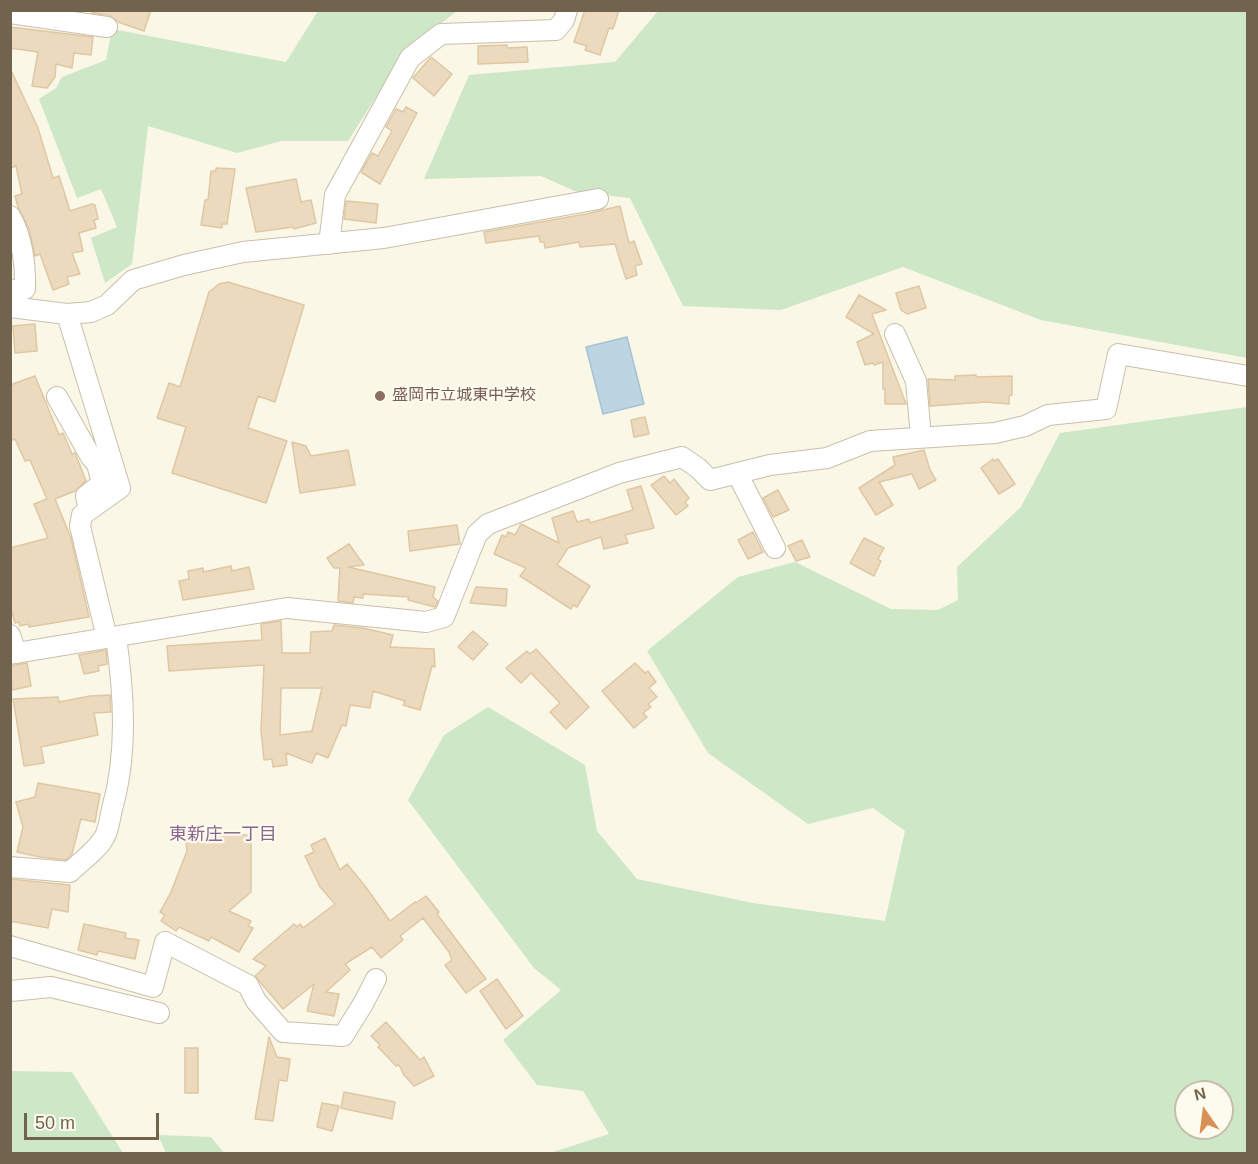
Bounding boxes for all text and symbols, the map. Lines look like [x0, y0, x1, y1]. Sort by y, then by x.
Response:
place label: 盛岡市立城東中学校 [392, 386, 536, 406]
marker: 盛岡市立城東中学校 [373, 389, 387, 403]
district label: 東新庄一丁目 [169, 824, 277, 846]
north arrow [1174, 1080, 1234, 1140]
text: N [1192, 1084, 1208, 1104]
scale bar [27, 1101, 162, 1139]
text: 50 m [35, 1113, 75, 1133]

